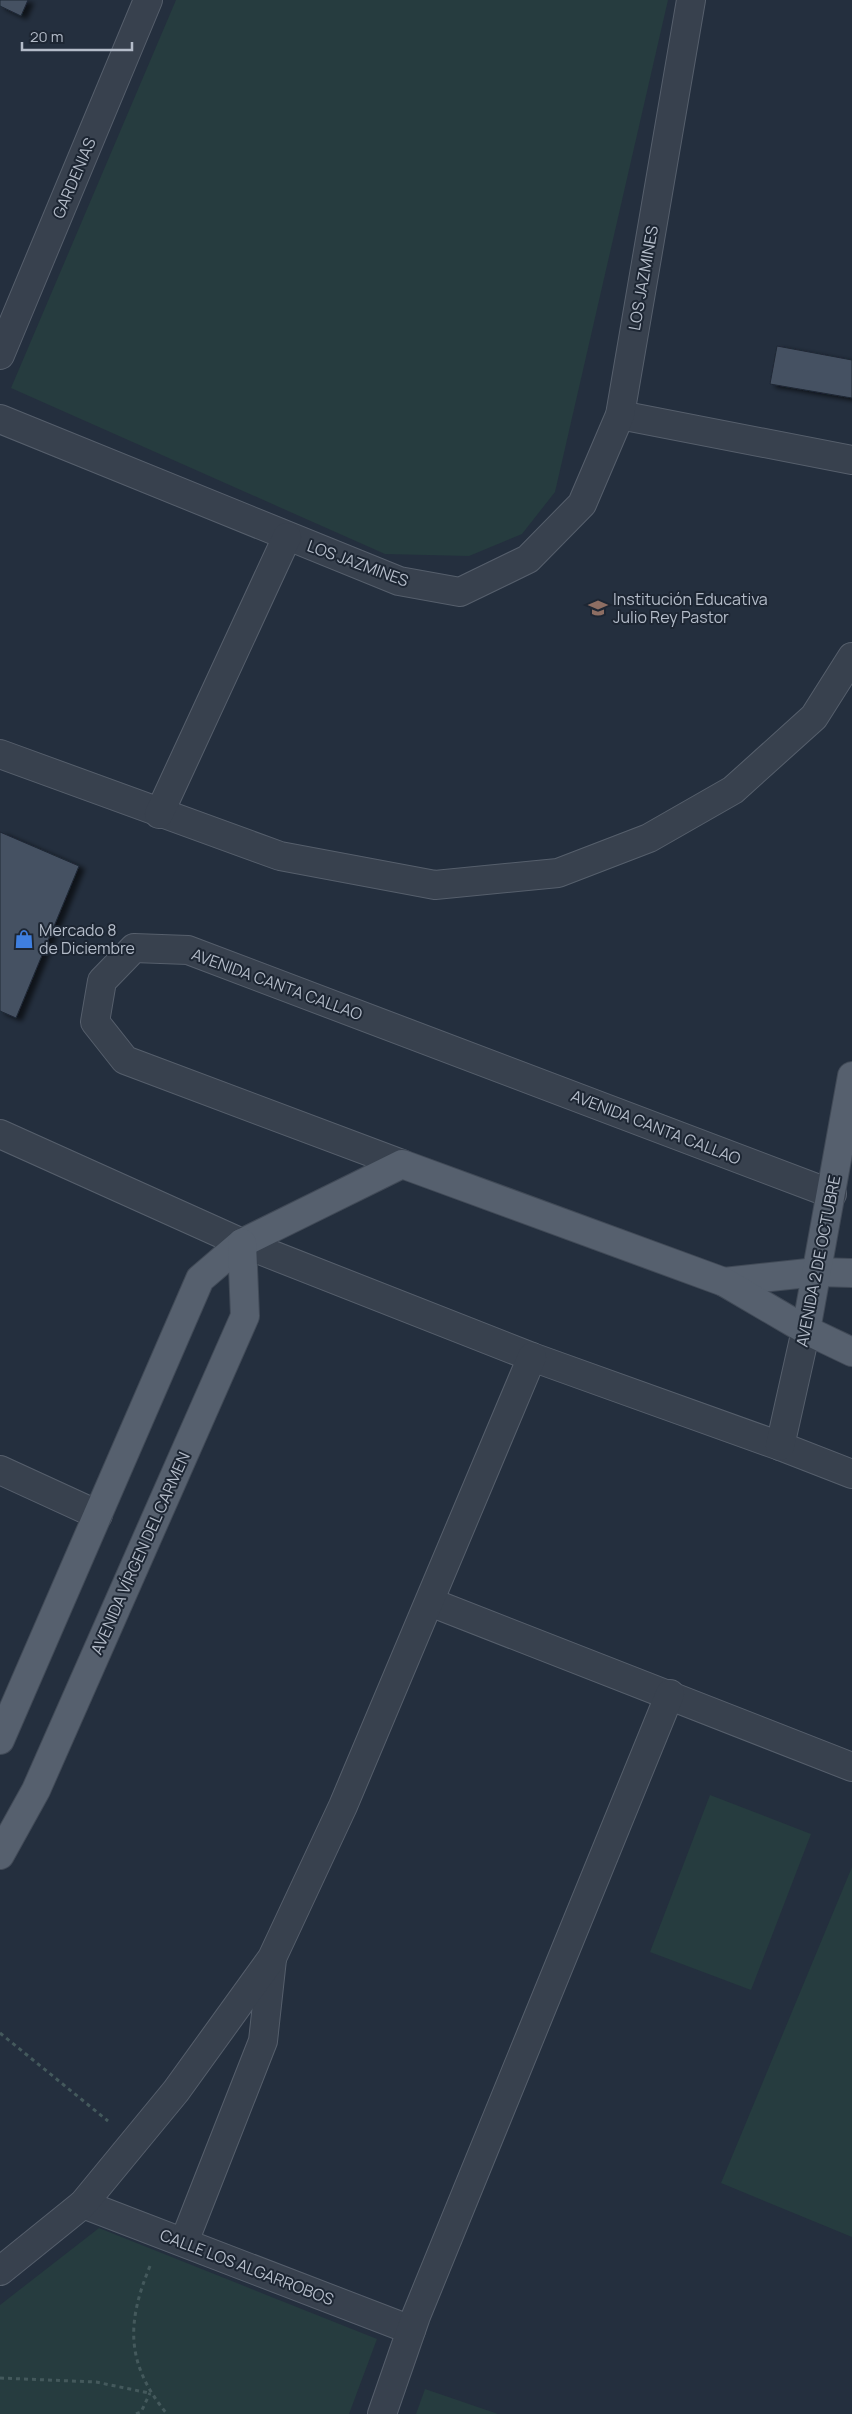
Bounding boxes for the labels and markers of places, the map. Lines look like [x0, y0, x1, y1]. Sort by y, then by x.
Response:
place label: Institución Educativa Julio Rey Pastor [613, 588, 768, 628]
school or university icon: Institución Educativa Julio Rey Pastor [587, 597, 609, 619]
place label: Mercado 8 de Diciembre [39, 919, 135, 959]
shop icon: Mercado 8 de Diciembre [13, 928, 35, 950]

